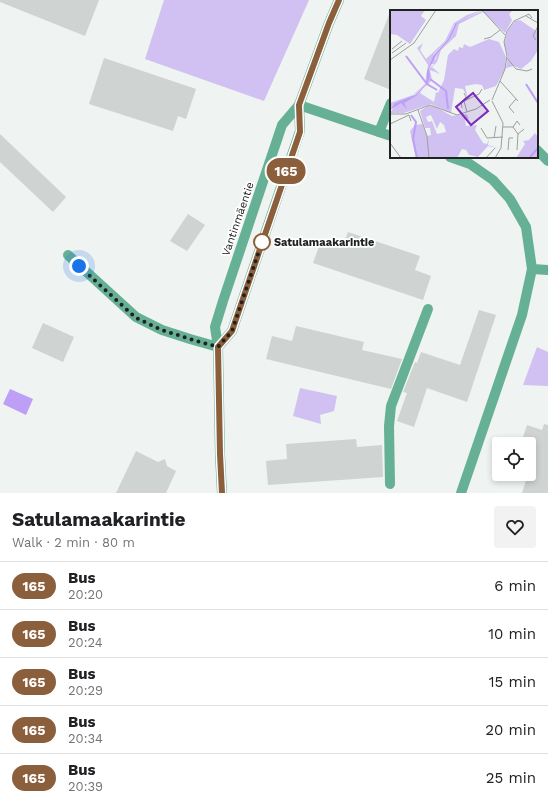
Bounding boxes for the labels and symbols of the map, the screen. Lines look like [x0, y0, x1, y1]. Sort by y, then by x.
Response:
inset map [390, 10, 538, 158]
line badge: 165 [263, 158, 309, 184]
street label: Vantinmäentie [219, 180, 257, 258]
marker: Satulamaakarintie [253, 233, 271, 251]
place label: Satulamaakarintie [274, 236, 374, 249]
your location [69, 256, 89, 276]

